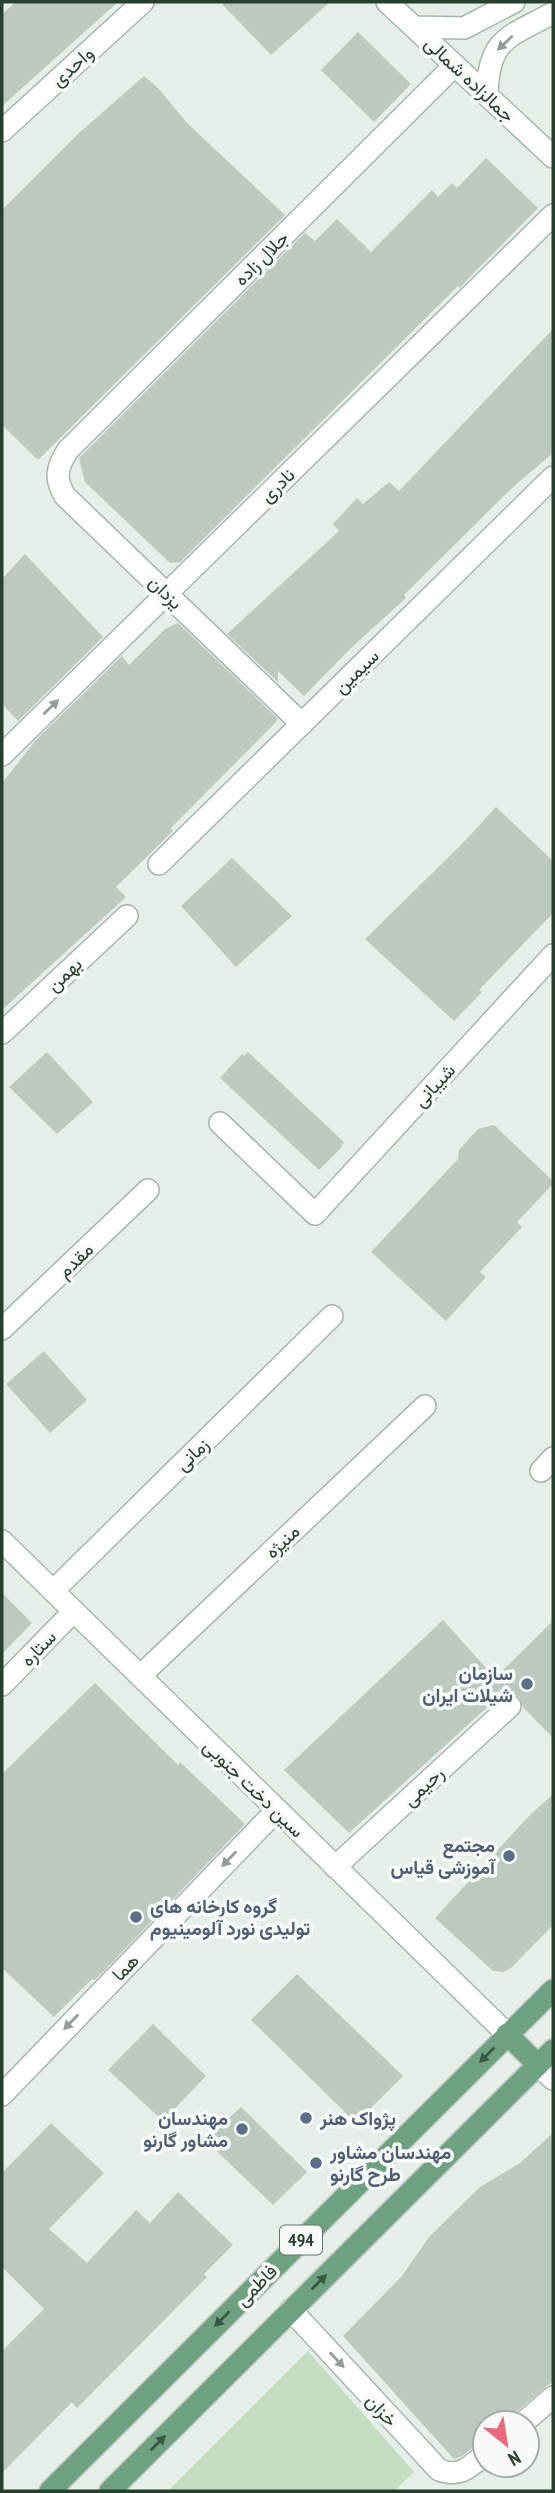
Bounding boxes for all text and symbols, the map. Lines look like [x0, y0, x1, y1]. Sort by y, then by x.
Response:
street label: جمالزاده شمالی [420, 31, 520, 127]
one-way arrow [496, 35, 513, 51]
street label: واحدی [46, 41, 98, 91]
street label: جلال زاده [229, 226, 293, 290]
street label: نادری [254, 463, 300, 507]
street label: یزدان [144, 570, 188, 614]
street label: سیمین [328, 644, 384, 698]
one-way arrow [42, 699, 58, 716]
street label: بهمن [41, 952, 87, 996]
street label: شیبانی [408, 1058, 460, 1112]
street label: مقدم [52, 1237, 99, 1284]
street label: زمانی [170, 1432, 214, 1476]
street label: منیژه [260, 1519, 304, 1563]
street label: ستاره [15, 1625, 61, 1671]
place label: سازمان شیلات ایران [422, 1661, 513, 1708]
marker: سازمان شیلات ایران [519, 1676, 535, 1692]
street label: سین دخت جنوبی [199, 1734, 309, 1842]
street label: رحیمی [397, 1761, 449, 1811]
place label: مجتمع آموزشی قیاس [390, 1833, 496, 1880]
marker: مجتمع آموزشی قیاس [501, 1848, 517, 1864]
one-way arrow [222, 1850, 238, 1867]
place label: گروه کارخانه های تولیدی نورد آلومینیوم [150, 1894, 310, 1941]
marker: گروه کارخانه های تولیدی نورد آلومینیوم [128, 1909, 144, 1925]
street label: هما [106, 1948, 144, 1986]
one-way arrow [63, 2014, 80, 2031]
one-way arrow [479, 2046, 496, 2062]
place label: مهندسان مشاور گارنو [143, 2106, 228, 2153]
place label: پژواک هنر [319, 2106, 396, 2132]
marker: پژواک هنر [298, 2110, 314, 2126]
marker: مهندسان مشاور گارنو [234, 2121, 250, 2137]
place label: مهندسان مشاور طرح گارنو [329, 2140, 451, 2187]
marker: مهندسان مشاور طرح گارنو [308, 2155, 324, 2171]
road number: 494 [280, 2226, 322, 2254]
street label: فاطمی [230, 2259, 282, 2311]
one-way arrow [310, 2274, 327, 2291]
one-way arrow [213, 2311, 230, 2328]
one-way arrow [329, 2351, 345, 2369]
street label: خزان [361, 2389, 403, 2431]
north arrow [471, 2409, 541, 2479]
one-way arrow [150, 2435, 166, 2451]
text: N [504, 2446, 525, 2472]

